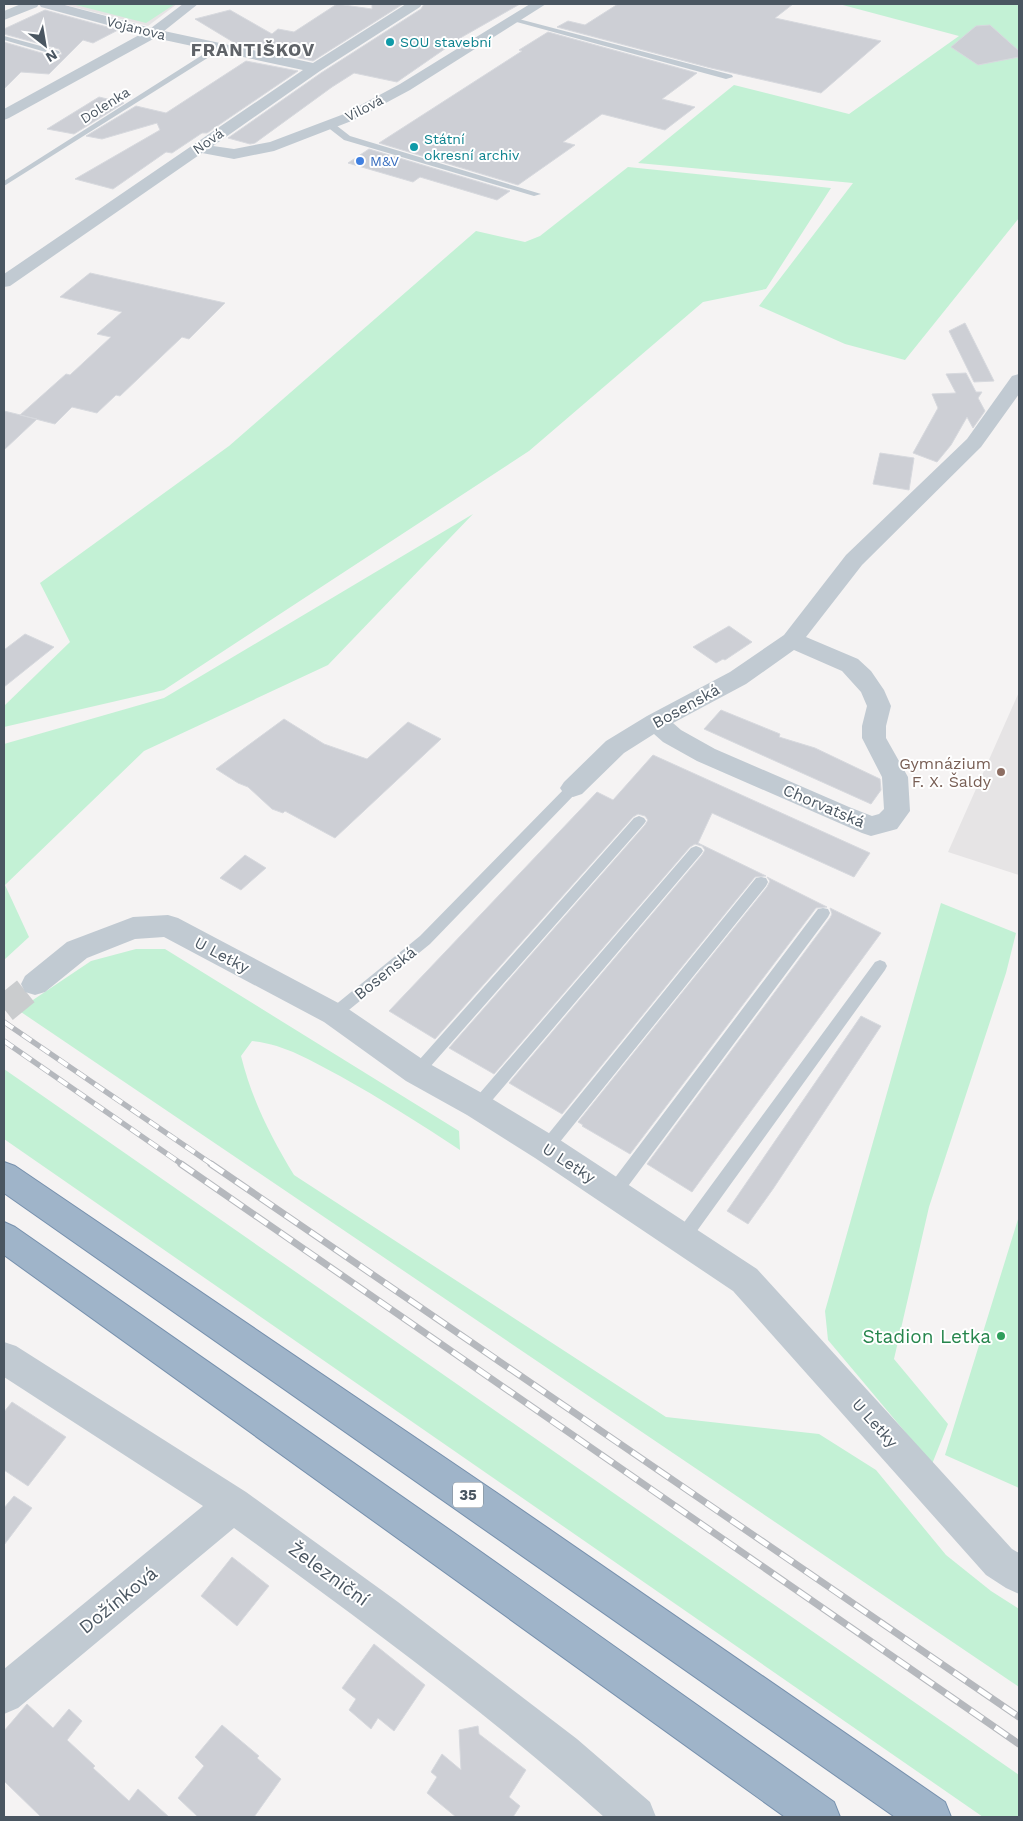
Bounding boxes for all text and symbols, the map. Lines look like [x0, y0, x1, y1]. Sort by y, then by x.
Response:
street label: Vojanova [105, 13, 167, 43]
north arrow [20, 20, 70, 70]
place label: SOU stavební [400, 34, 492, 50]
marker: SOU stavební [384, 36, 396, 48]
district label: FRANTIŠKOV [191, 39, 315, 60]
text: N [43, 47, 60, 66]
street label: Dolenka [77, 84, 133, 126]
street label: Vilová [342, 92, 386, 124]
street label: Nová [190, 125, 226, 157]
place label: Státní okresní archiv [424, 131, 520, 163]
marker: Státní okresní archiv [408, 141, 420, 153]
place label: M&V [370, 153, 399, 169]
marker: M&V [354, 155, 366, 167]
street label: Bosenská [649, 680, 723, 732]
place label: Gymnázium F. X. Šaldy [899, 754, 992, 791]
marker: Gymnázium F. X. Šaldy [995, 766, 1007, 778]
street label: Chorvatská [780, 780, 868, 832]
street label: U Letky [191, 933, 253, 978]
street label: Bosenská [350, 942, 420, 1004]
street label: U Letky [539, 1139, 600, 1187]
place label: Stadion Letka [862, 1325, 991, 1348]
marker: Stadion Letka [995, 1330, 1007, 1342]
street label: U Letky [848, 1395, 902, 1452]
road number: 35 [453, 1482, 483, 1508]
street label: Železniční [284, 1537, 374, 1611]
street label: Dožínková [74, 1561, 162, 1639]

